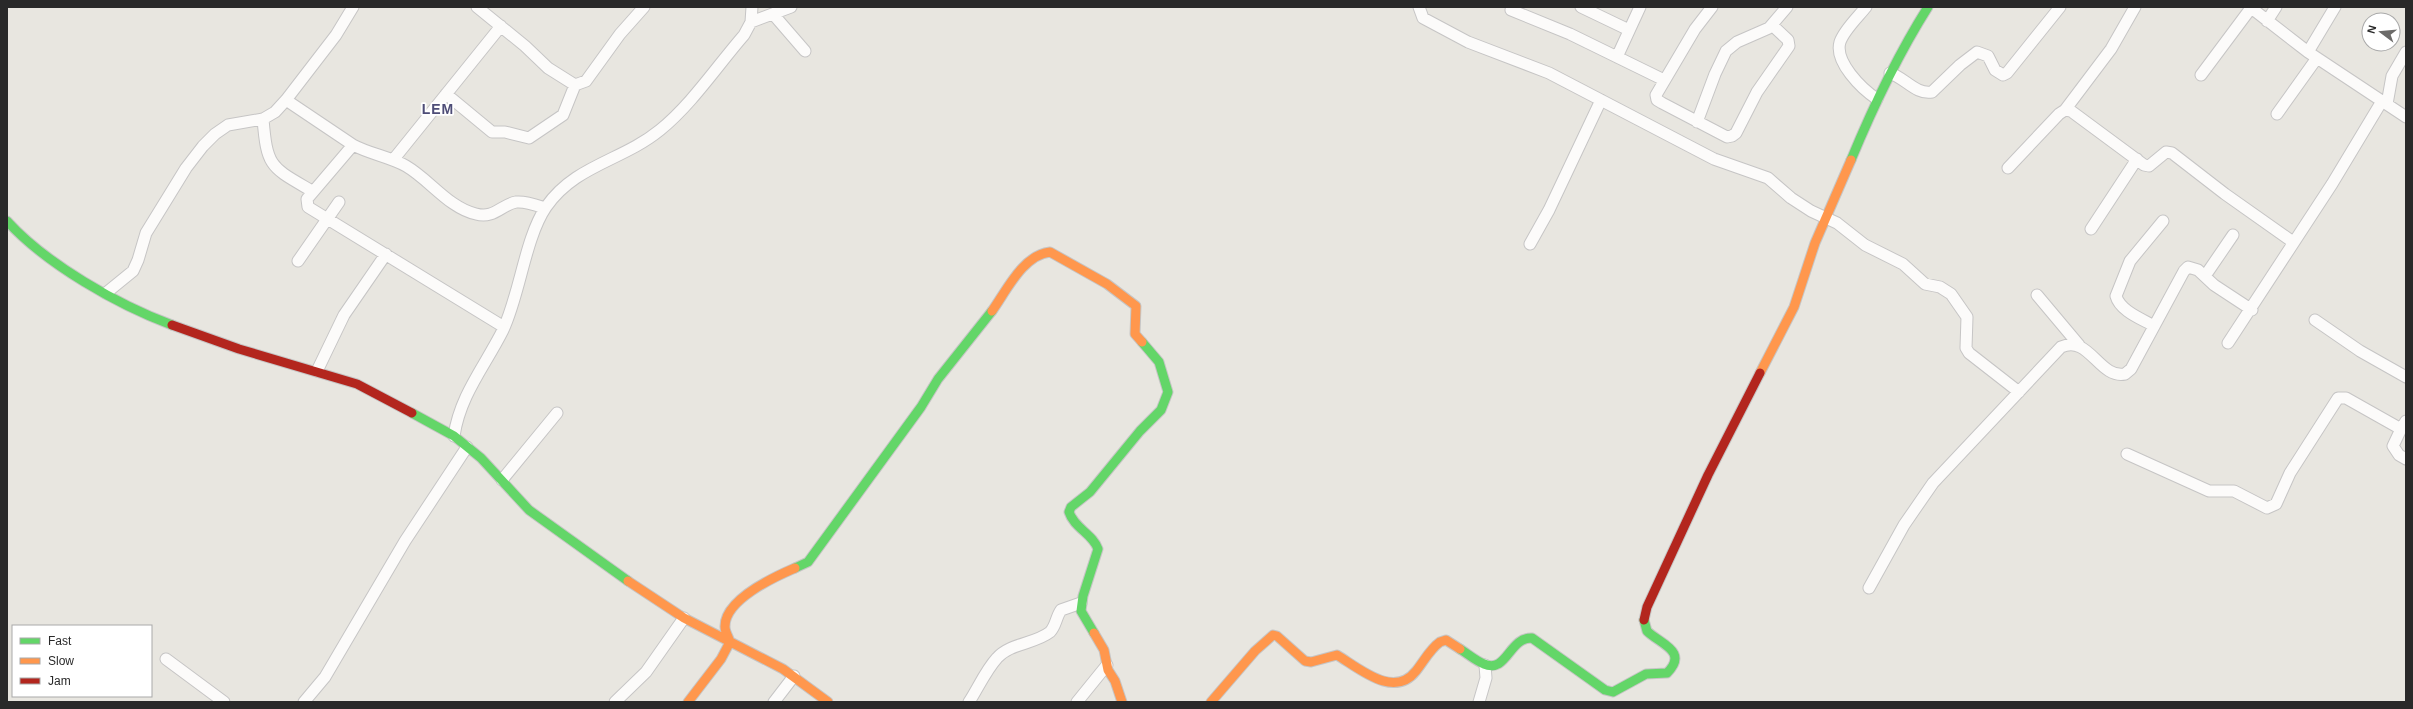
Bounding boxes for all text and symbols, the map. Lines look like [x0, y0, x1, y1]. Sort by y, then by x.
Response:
north arrow [2361, 12, 2401, 52]
text: N [2365, 24, 2378, 35]
district label: LEM [422, 101, 454, 117]
legend [12, 625, 152, 697]
text: Fast [48, 634, 72, 648]
text: Slow [48, 654, 74, 668]
text: Jam [48, 674, 71, 688]

